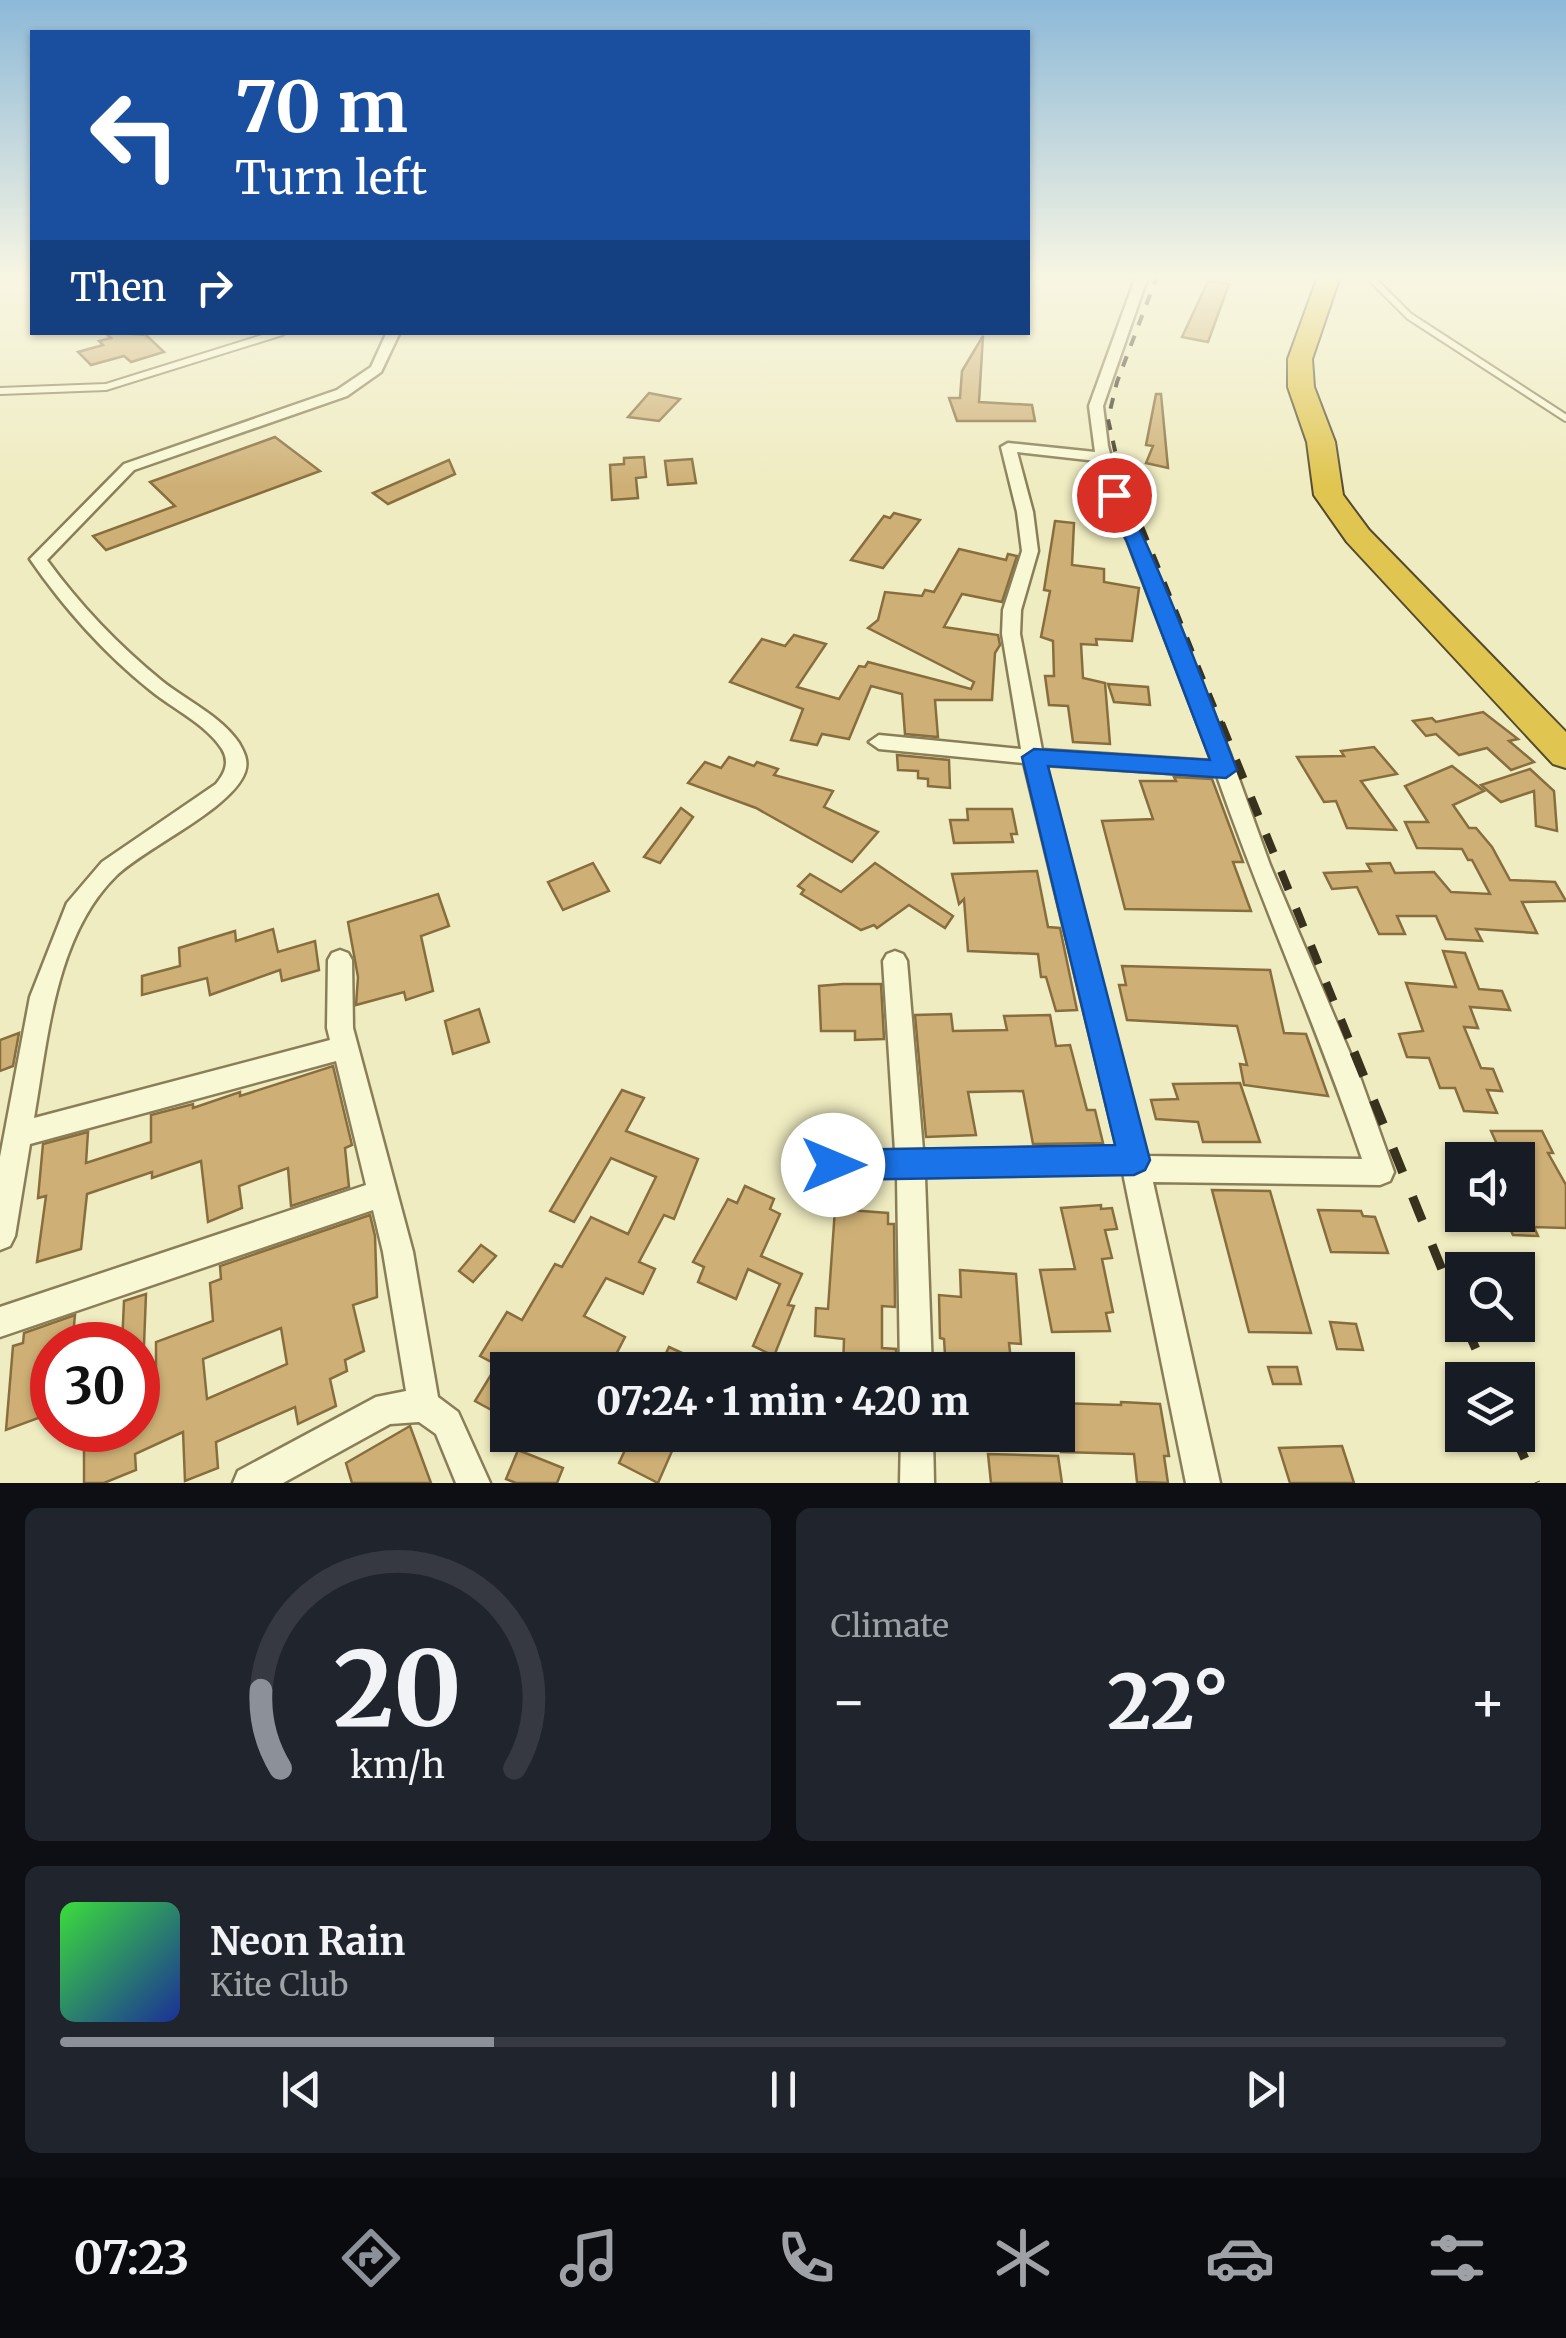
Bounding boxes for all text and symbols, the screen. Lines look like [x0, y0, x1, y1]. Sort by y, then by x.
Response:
text: 70 m [235, 63, 408, 151]
icon: left [70, 70, 200, 200]
text: Turn left [235, 150, 427, 206]
icon: right [187, 260, 242, 315]
text: Then [70, 264, 167, 311]
pin [1072, 453, 1157, 538]
icon: arrive [1087, 468, 1142, 523]
position arrow [781, 1113, 885, 1217]
map controls [1445, 1142, 1535, 1452]
button: sound [1445, 1142, 1535, 1232]
button: search [1445, 1252, 1535, 1342]
speed limit sign: 30 [30, 1322, 160, 1452]
button: layers [1445, 1362, 1535, 1452]
text: 07:24 · 1 min · 420 m [596, 1378, 969, 1425]
text: Climate [831, 1606, 949, 1646]
text: 20 [333, 1624, 462, 1754]
text: 22° [1107, 1655, 1229, 1749]
text: − [831, 1667, 867, 1736]
text: + [1469, 1667, 1506, 1736]
text: km/h [350, 1743, 445, 1788]
text: Neon Rain [210, 1918, 405, 1965]
text: Kite Club [210, 1965, 348, 2005]
icon: previous [274, 2062, 329, 2117]
icon: pause [756, 2062, 811, 2117]
icon: next [1238, 2062, 1293, 2117]
icon: directions [336, 2223, 406, 2293]
icon: music [554, 2223, 624, 2293]
icon: phone [771, 2223, 841, 2293]
icon: climate [988, 2223, 1058, 2293]
icon: car [1205, 2223, 1275, 2293]
icon: filters [1422, 2223, 1492, 2293]
text: 07:23 [74, 2230, 189, 2286]

